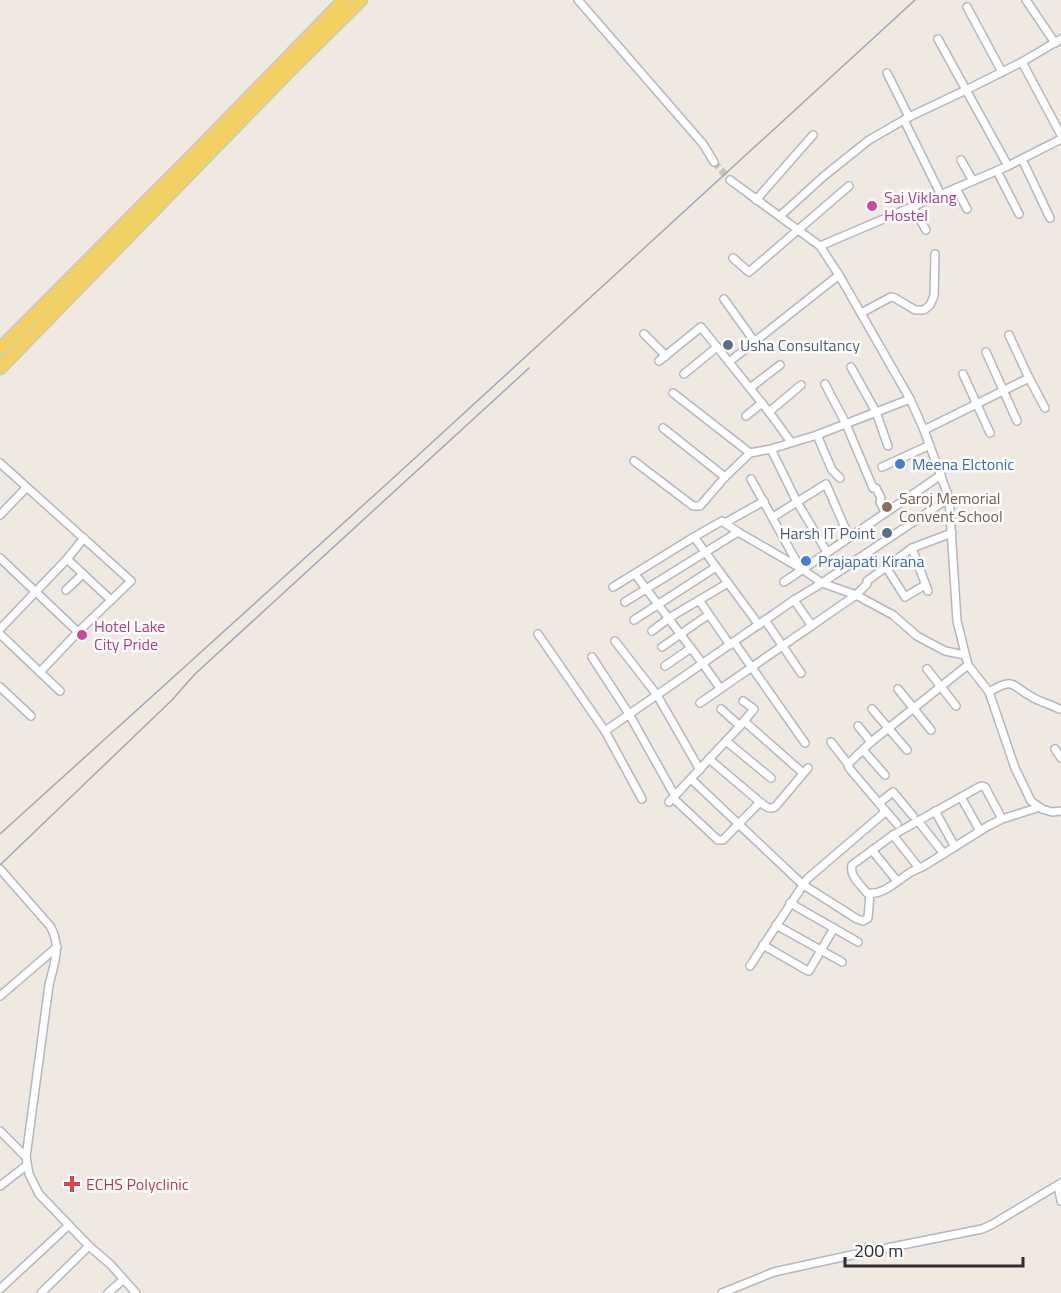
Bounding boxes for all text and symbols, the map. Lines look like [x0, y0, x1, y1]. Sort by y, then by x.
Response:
place label: Sai Viklang Hostel [884, 185, 957, 227]
marker: Sai Viklang Hostel [865, 199, 879, 213]
place label: Usha Consultancy [740, 333, 860, 357]
marker: Usha Consultancy [721, 338, 735, 352]
place label: Meena Elctonic [912, 452, 1014, 476]
marker: Meena Elctonic [893, 457, 907, 471]
place label: Saroj Memorial Convent School [899, 486, 1003, 528]
marker: Saroj Memorial Convent School [880, 500, 894, 514]
place label: Harsh IT Point [780, 521, 875, 545]
marker: Harsh IT Point [880, 526, 894, 540]
place label: Prajapati Kirana [818, 549, 924, 573]
marker: Prajapati Kirana [799, 554, 813, 568]
place label: Hotel Lake City Pride [94, 614, 165, 656]
marker: Hotel Lake City Pride [75, 628, 89, 642]
place label: ECHS Polyclinic [86, 1172, 189, 1196]
marker: ECHS Polyclinic [63, 1175, 81, 1193]
scale bar [845, 1230, 1024, 1268]
text: 200 m [854, 1237, 903, 1264]

